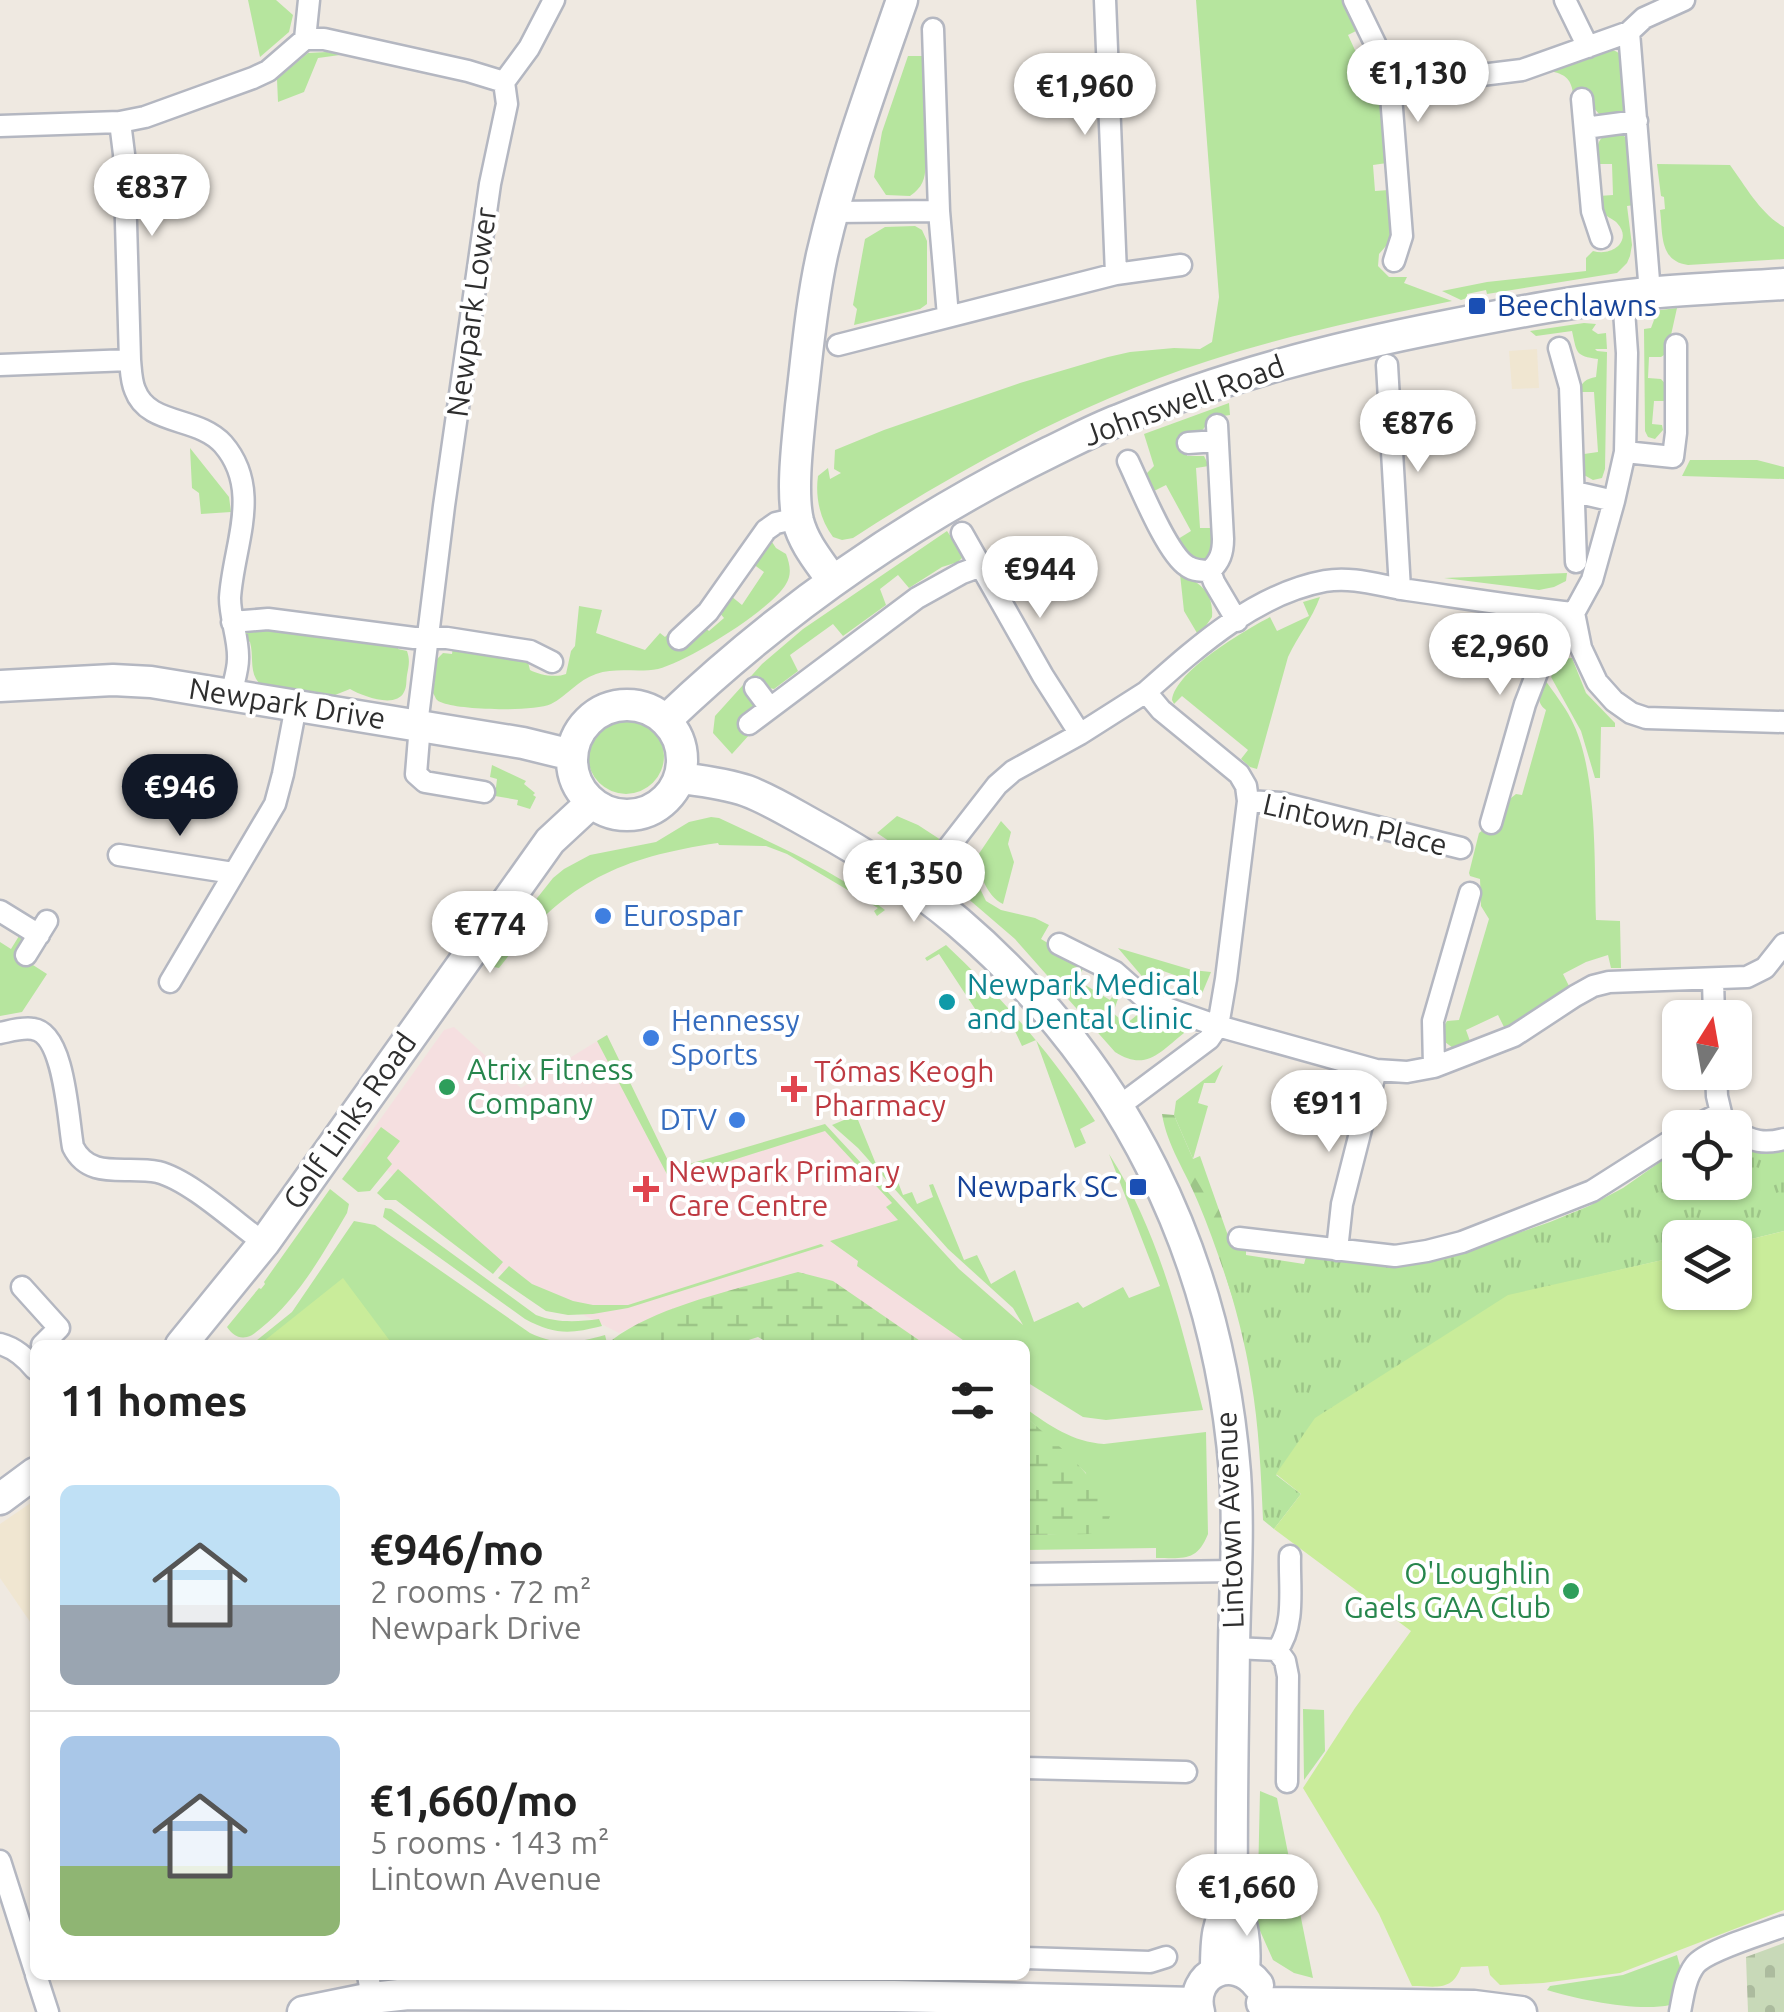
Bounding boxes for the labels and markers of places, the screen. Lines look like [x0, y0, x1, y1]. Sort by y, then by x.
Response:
pin: €1,130 [1337, 40, 1499, 125]
pin: €1,960 [1004, 53, 1166, 138]
pin: €837 [93, 154, 211, 239]
place label: Beechlawns [1497, 288, 1657, 322]
marker: Beechlawns [1466, 295, 1488, 317]
pin: €876 [1359, 390, 1477, 475]
pin: €944 [981, 536, 1099, 621]
pin: €2,960 [1419, 613, 1581, 698]
pin: €946 [121, 754, 239, 839]
pin: €1,350 [833, 840, 995, 925]
pin: €774 [431, 891, 549, 976]
place label: Eurospar [623, 898, 744, 932]
marker: Eurospar [592, 905, 614, 927]
place label: Newpark Medical and Dental Clinic [967, 967, 1199, 1035]
marker: Newpark Medical and Dental Clinic [936, 991, 958, 1013]
place label: Hennessy Sports [671, 1003, 800, 1071]
marker: Hennessy Sports [640, 1027, 662, 1049]
place label: Atrix Fitness Company [467, 1052, 634, 1120]
place label: Tómas Keogh Pharmacy [814, 1054, 994, 1122]
pin: €911 [1270, 1070, 1388, 1155]
marker: Atrix Fitness Company [436, 1076, 458, 1098]
marker: Tómas Keogh Pharmacy [783, 1078, 805, 1100]
place label: DTV [660, 1102, 717, 1136]
marker: DTV [726, 1109, 748, 1131]
place label: Newpark Primary Care Centre [668, 1154, 900, 1222]
place label: Newpark SC [956, 1169, 1118, 1203]
marker: Newpark Primary Care Centre [633, 1176, 659, 1202]
marker: Newpark SC [1127, 1176, 1149, 1198]
place label: O'Loughlin Gaels GAA Club [1344, 1556, 1551, 1624]
marker: O'Loughlin Gaels GAA Club [1560, 1580, 1582, 1602]
pin: €1,660 [1166, 1854, 1328, 1939]

